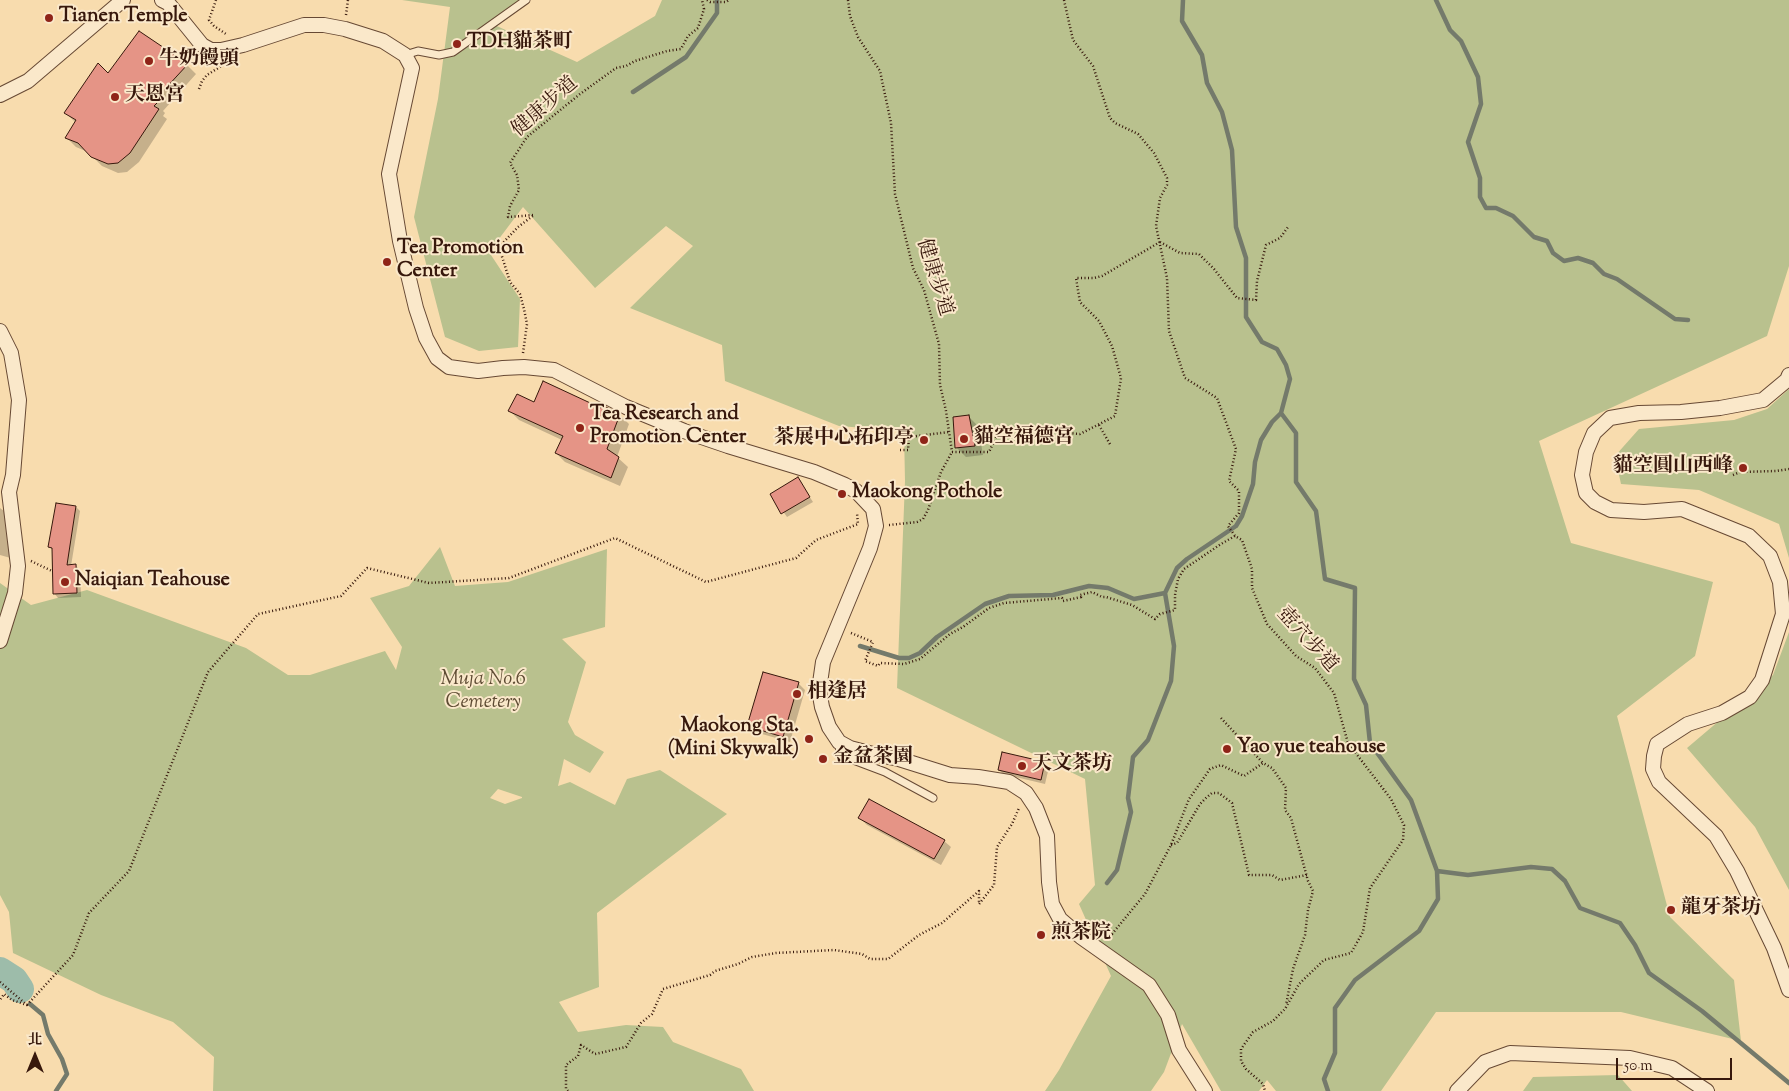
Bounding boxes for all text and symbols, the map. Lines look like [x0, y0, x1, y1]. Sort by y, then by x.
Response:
place label: Tianen Temple [59, 6, 188, 30]
marker: Tianen Temple [43, 12, 55, 24]
place label: TDH貓茶町 [467, 32, 573, 56]
marker: TDH貓茶町 [451, 38, 463, 50]
place label: 牛奶饅頭 [159, 49, 239, 73]
marker: 牛奶饅頭 [143, 55, 155, 67]
street label: 健康步道 [508, 73, 584, 143]
place label: 天恩宮 [125, 85, 185, 109]
marker: 天恩宮 [109, 91, 121, 103]
street label: 健康步道 [910, 236, 956, 320]
place label: Tea Promotion Center [397, 238, 524, 285]
marker: Tea Promotion Center [381, 256, 393, 268]
place label: Tea Research and Promotion Center [590, 404, 746, 451]
marker: Tea Research and Promotion Center [574, 422, 586, 434]
place label: 貓空福德宮 [974, 427, 1074, 451]
place label: 茶展中心拓印亭 [774, 428, 914, 452]
marker: 貓空福德宮 [958, 433, 970, 445]
marker: 茶展中心拓印亭 [918, 434, 930, 446]
place label: 貓空圓山西峰 [1613, 456, 1733, 480]
marker: 貓空圓山西峰 [1737, 462, 1749, 474]
place label: Maokong Pothole [852, 482, 1002, 506]
marker: Maokong Pothole [836, 488, 848, 500]
place label: Naiqian Teahouse [75, 570, 230, 594]
marker: Naiqian Teahouse [59, 576, 71, 588]
street label: 壺穴步道 [1270, 603, 1342, 679]
park label: Muja No.6 Cemetery [441, 669, 525, 716]
place label: 相逢居 [807, 682, 867, 706]
marker: 相逢居 [791, 688, 803, 700]
place label: Maokong Sta. (Mini Skywalk) [668, 716, 799, 763]
marker: Maokong Sta. (Mini Skywalk) [803, 733, 815, 745]
place label: Yao yue teahouse [1237, 737, 1386, 761]
marker: Yao yue teahouse [1221, 743, 1233, 755]
place label: 金盆茶園 [833, 747, 913, 771]
marker: 金盆茶園 [817, 753, 829, 765]
place label: 天文茶坊 [1032, 754, 1112, 778]
marker: 天文茶坊 [1016, 760, 1028, 772]
place label: 龍牙茶坊 [1681, 898, 1761, 922]
marker: 龍牙茶坊 [1665, 904, 1677, 916]
place label: 煎茶院 [1051, 923, 1111, 947]
marker: 煎茶院 [1035, 929, 1047, 941]
north arrow [10, 1031, 60, 1081]
text: 北 [28, 1031, 42, 1051]
scale bar [1619, 1048, 1735, 1080]
text: 50 m [1624, 1056, 1653, 1077]

